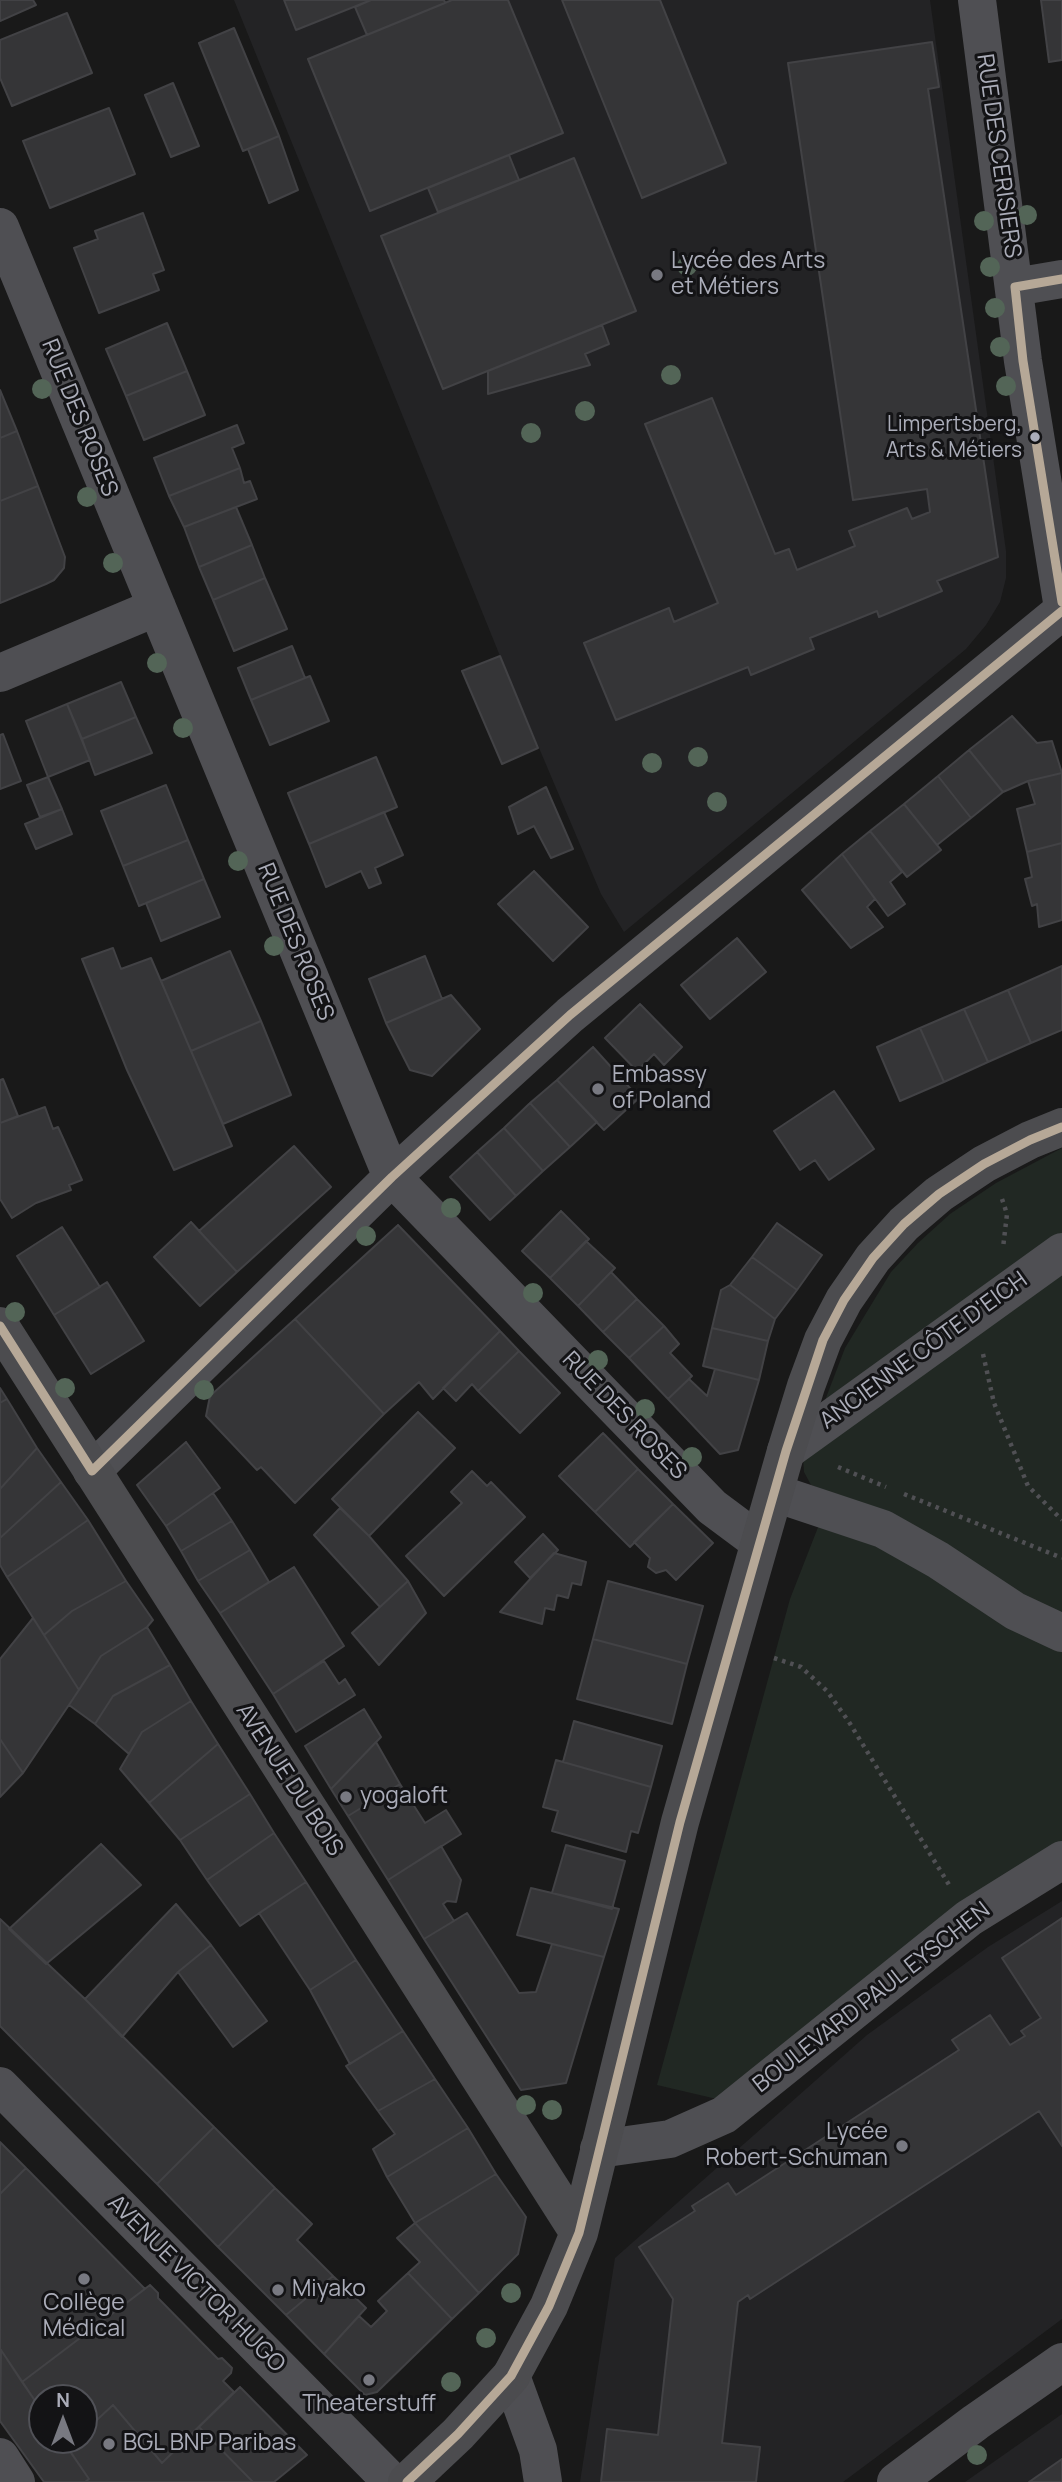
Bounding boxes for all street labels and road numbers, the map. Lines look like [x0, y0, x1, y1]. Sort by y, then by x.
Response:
street label: RUE DES CERISIERS [970, 52, 1026, 260]
street label: RUE DES ROSES [35, 335, 123, 501]
street label: RUE DES ROSES [251, 859, 339, 1025]
street label: ANCIENNE CÔTE D'EICH [815, 1266, 1033, 1436]
street label: RUE DES ROSES [556, 1346, 692, 1486]
street label: AVENUE DU BOIS [229, 1699, 349, 1861]
street label: BOULEVARD PAUL EYSCHEN [748, 1897, 996, 2099]
street label: AVENUE VICTOR HUGO [102, 2190, 290, 2378]

